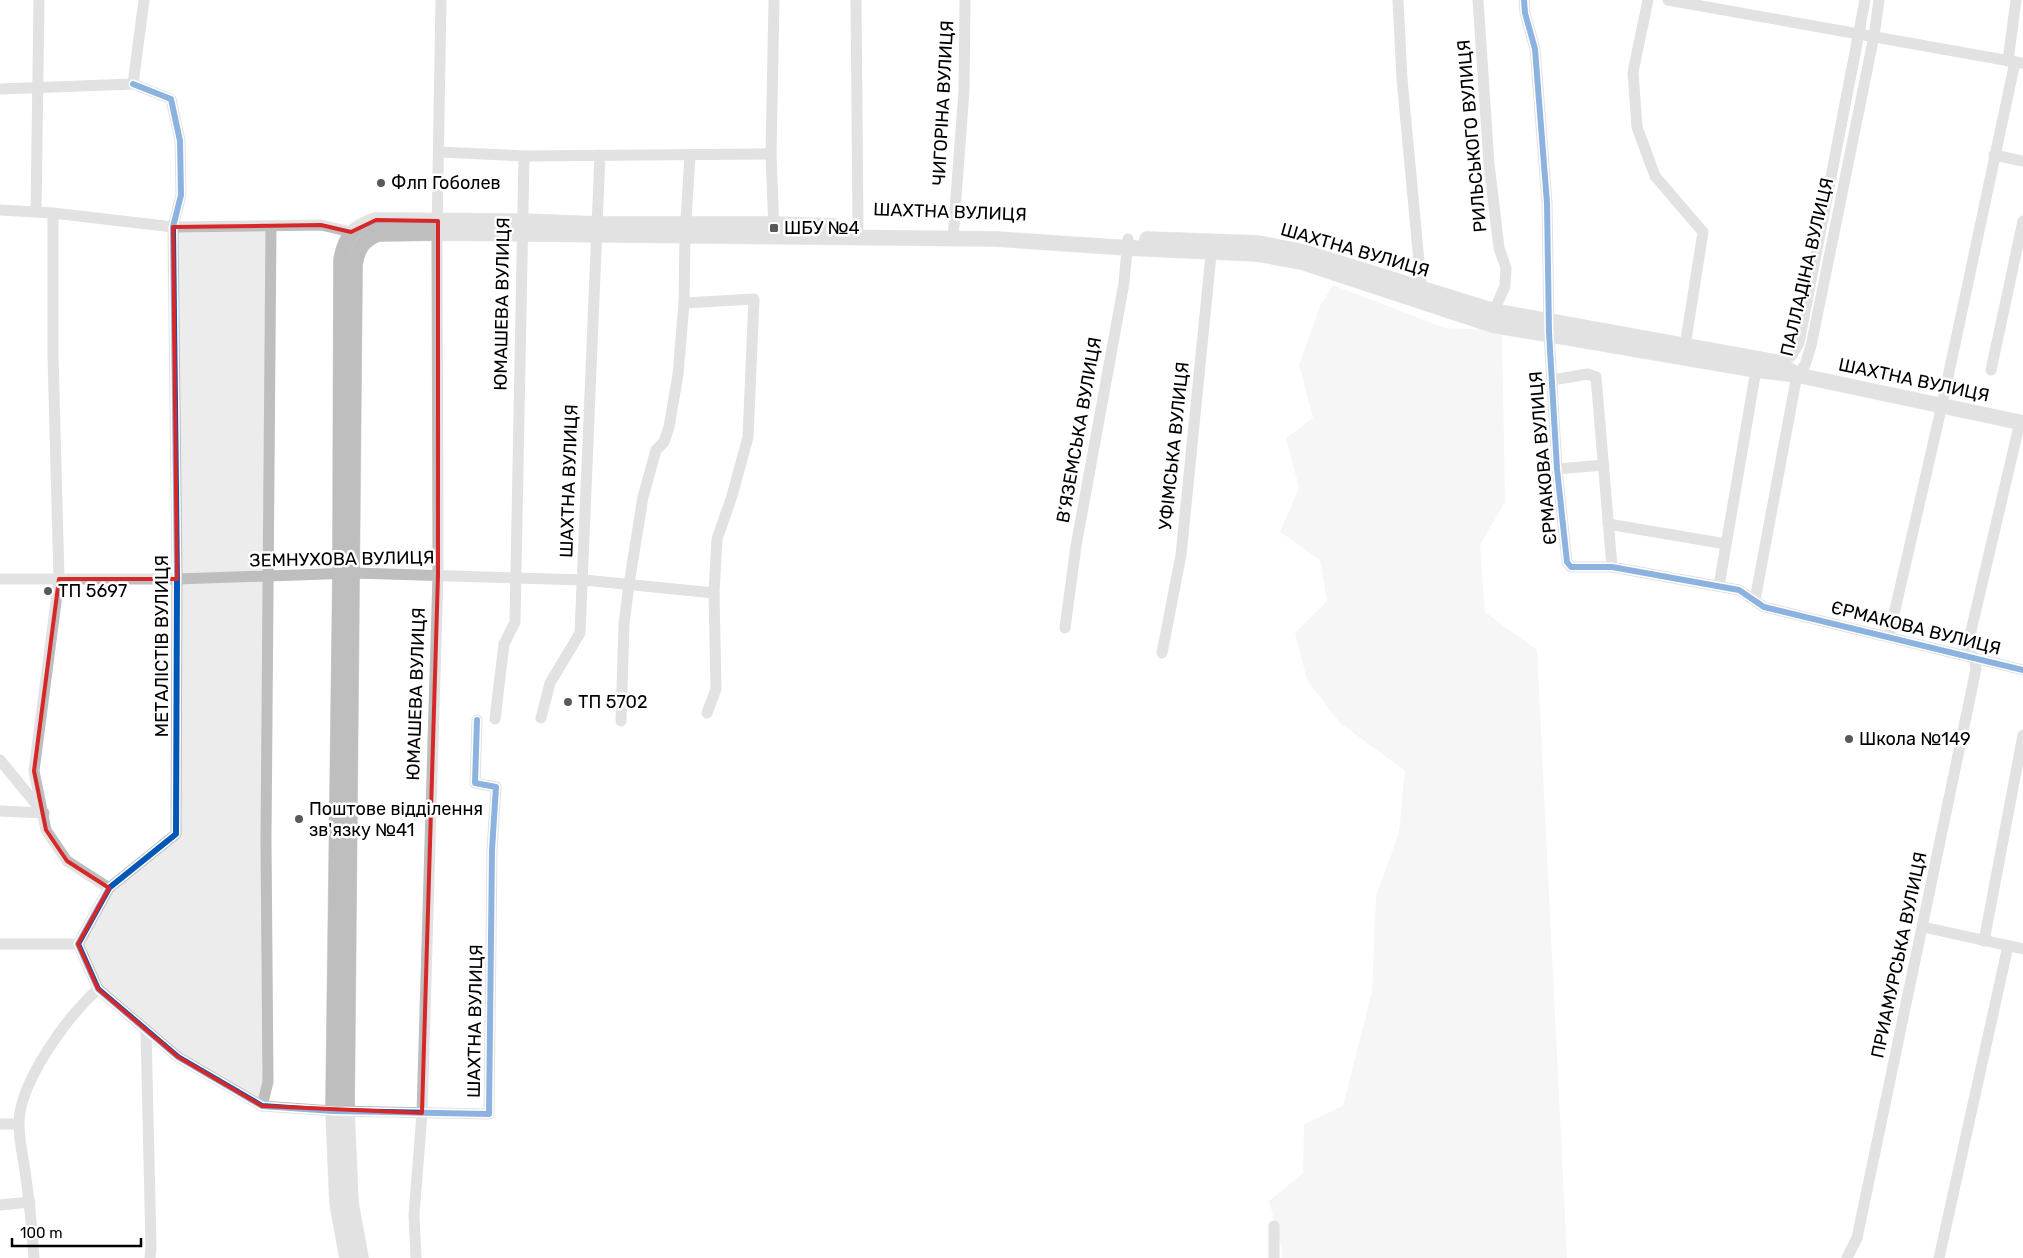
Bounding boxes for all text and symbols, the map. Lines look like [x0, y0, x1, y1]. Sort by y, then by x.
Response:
street label: ЧИГОРІНА ВУЛИЦЯ [928, 20, 958, 186]
street label: РИЛЬСЬКОГО ВУЛИЦЯ [1453, 39, 1491, 233]
place label: Флп Гоболев [391, 172, 501, 194]
street label: ПАЛЛАДІНА ВУЛИЦЯ [1776, 176, 1838, 358]
marker: Флп Гоболев [375, 177, 387, 189]
street label: ШАХТНА ВУЛИЦЯ [873, 198, 1027, 226]
street label: ЮМАШЕВА ВУЛИЦЯ [489, 217, 515, 391]
place label: ШБУ №4 [784, 217, 860, 239]
street label: ШАХТНА ВУЛИЦЯ [1278, 218, 1432, 282]
marker: ШБУ №4 [768, 222, 780, 234]
street label: В’ЯЗЕМСЬКА ВУЛИЦЯ [1052, 335, 1106, 525]
street label: ШАХТНА ВУЛИЦЯ [1837, 353, 1991, 407]
street label: УФІМСЬКА ВУЛИЦЯ [1154, 361, 1194, 531]
street label: ЄРМАКОВА ВУЛИЦЯ [1524, 370, 1562, 546]
street label: ШАХТНА ВУЛИЦЯ [555, 404, 583, 558]
street label: ЗЕМНУХОВА ВУЛИЦЯ [249, 546, 435, 572]
street label: МЕТАЛІСТІВ ВУЛИЦЯ [151, 555, 173, 737]
place label: ТП 5697 [58, 580, 127, 602]
marker: ТП 5697 [42, 585, 54, 597]
street label: ЄРМАКОВА ВУЛИЦЯ [1829, 596, 2003, 660]
street label: ЮМАШЕВА ВУЛИЦЯ [402, 607, 430, 781]
place label: ТП 5702 [578, 691, 648, 713]
marker: ТП 5702 [562, 696, 574, 708]
place label: Школа №149 [1859, 728, 1971, 750]
marker: Школа №149 [1843, 733, 1855, 745]
place label: Поштове відділення зв'язку №41 [309, 798, 483, 841]
marker: Поштове відділення зв'язку №41 [293, 813, 305, 825]
street label: ПРИАМУРСЬКА ВУЛИЦЯ [1866, 850, 1932, 1060]
street label: ШАХТНА ВУЛИЦЯ [463, 944, 487, 1098]
scale bar [12, 1216, 141, 1248]
text: 100 m [20, 1224, 62, 1242]

